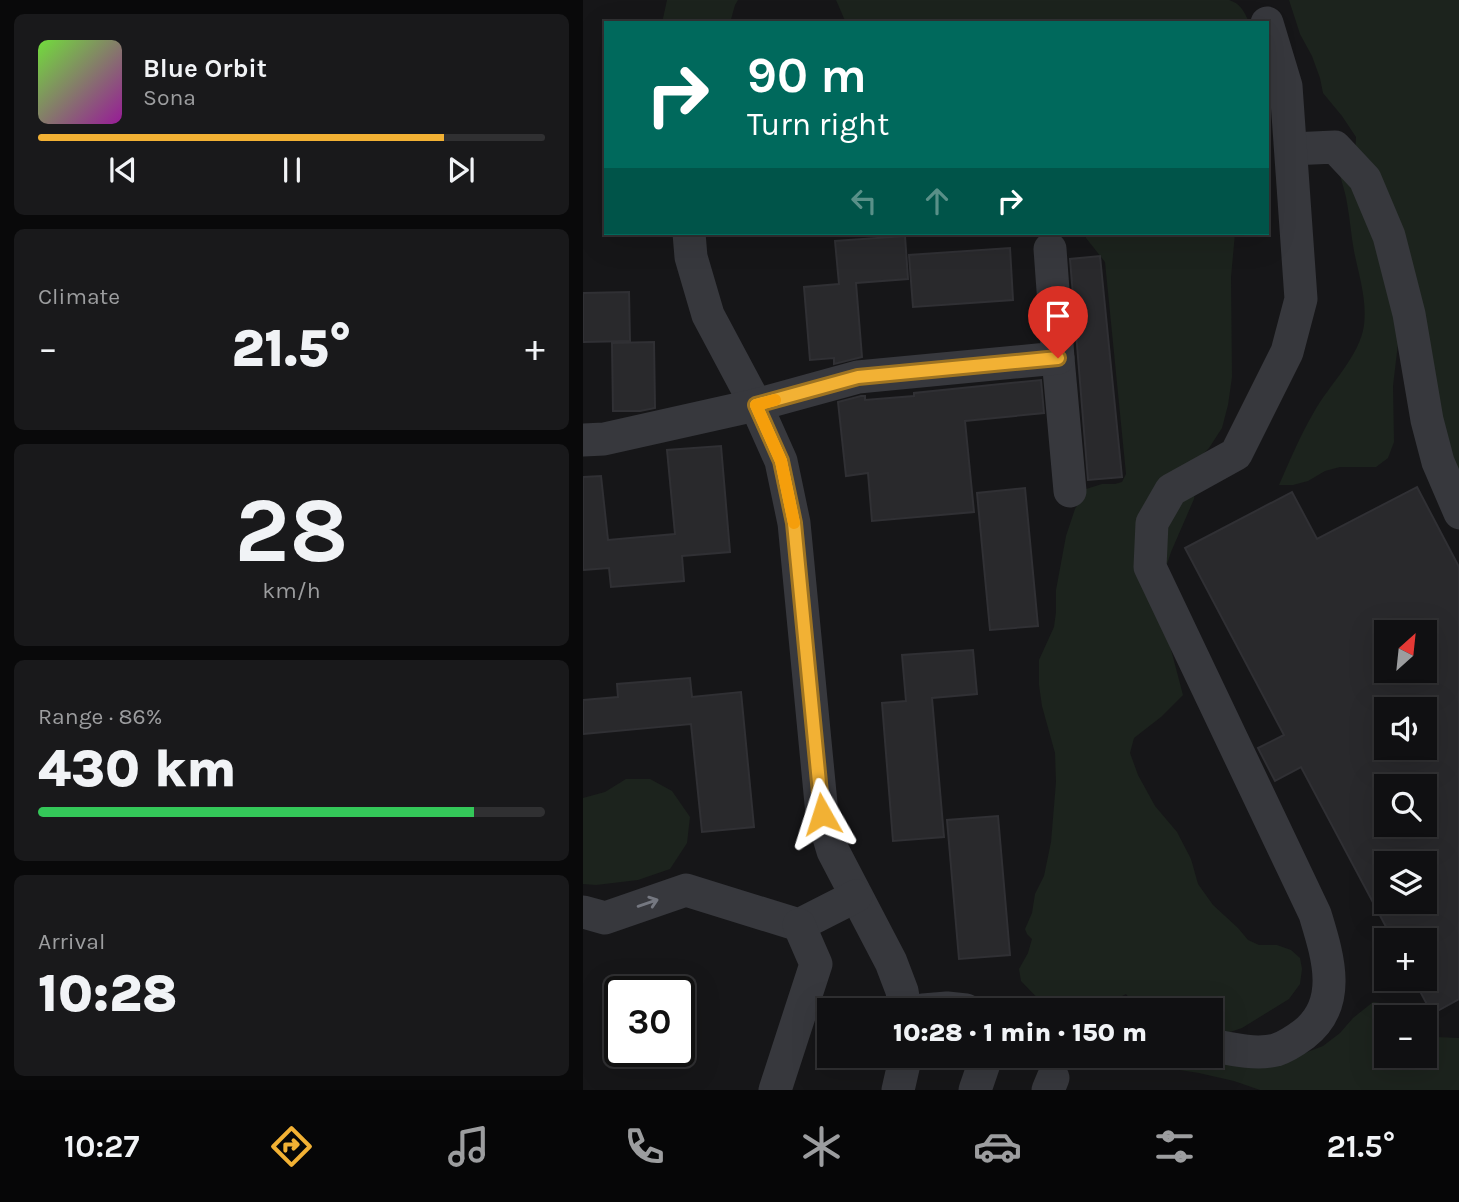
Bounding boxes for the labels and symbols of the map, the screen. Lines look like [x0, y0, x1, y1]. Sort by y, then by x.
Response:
pin [1028, 286, 1088, 358]
north arrow [1374, 620, 1437, 682]
position arrow [785, 777, 859, 851]
one-way arrow [636, 896, 658, 908]
speed limit sign: 30 [604, 976, 695, 1067]

